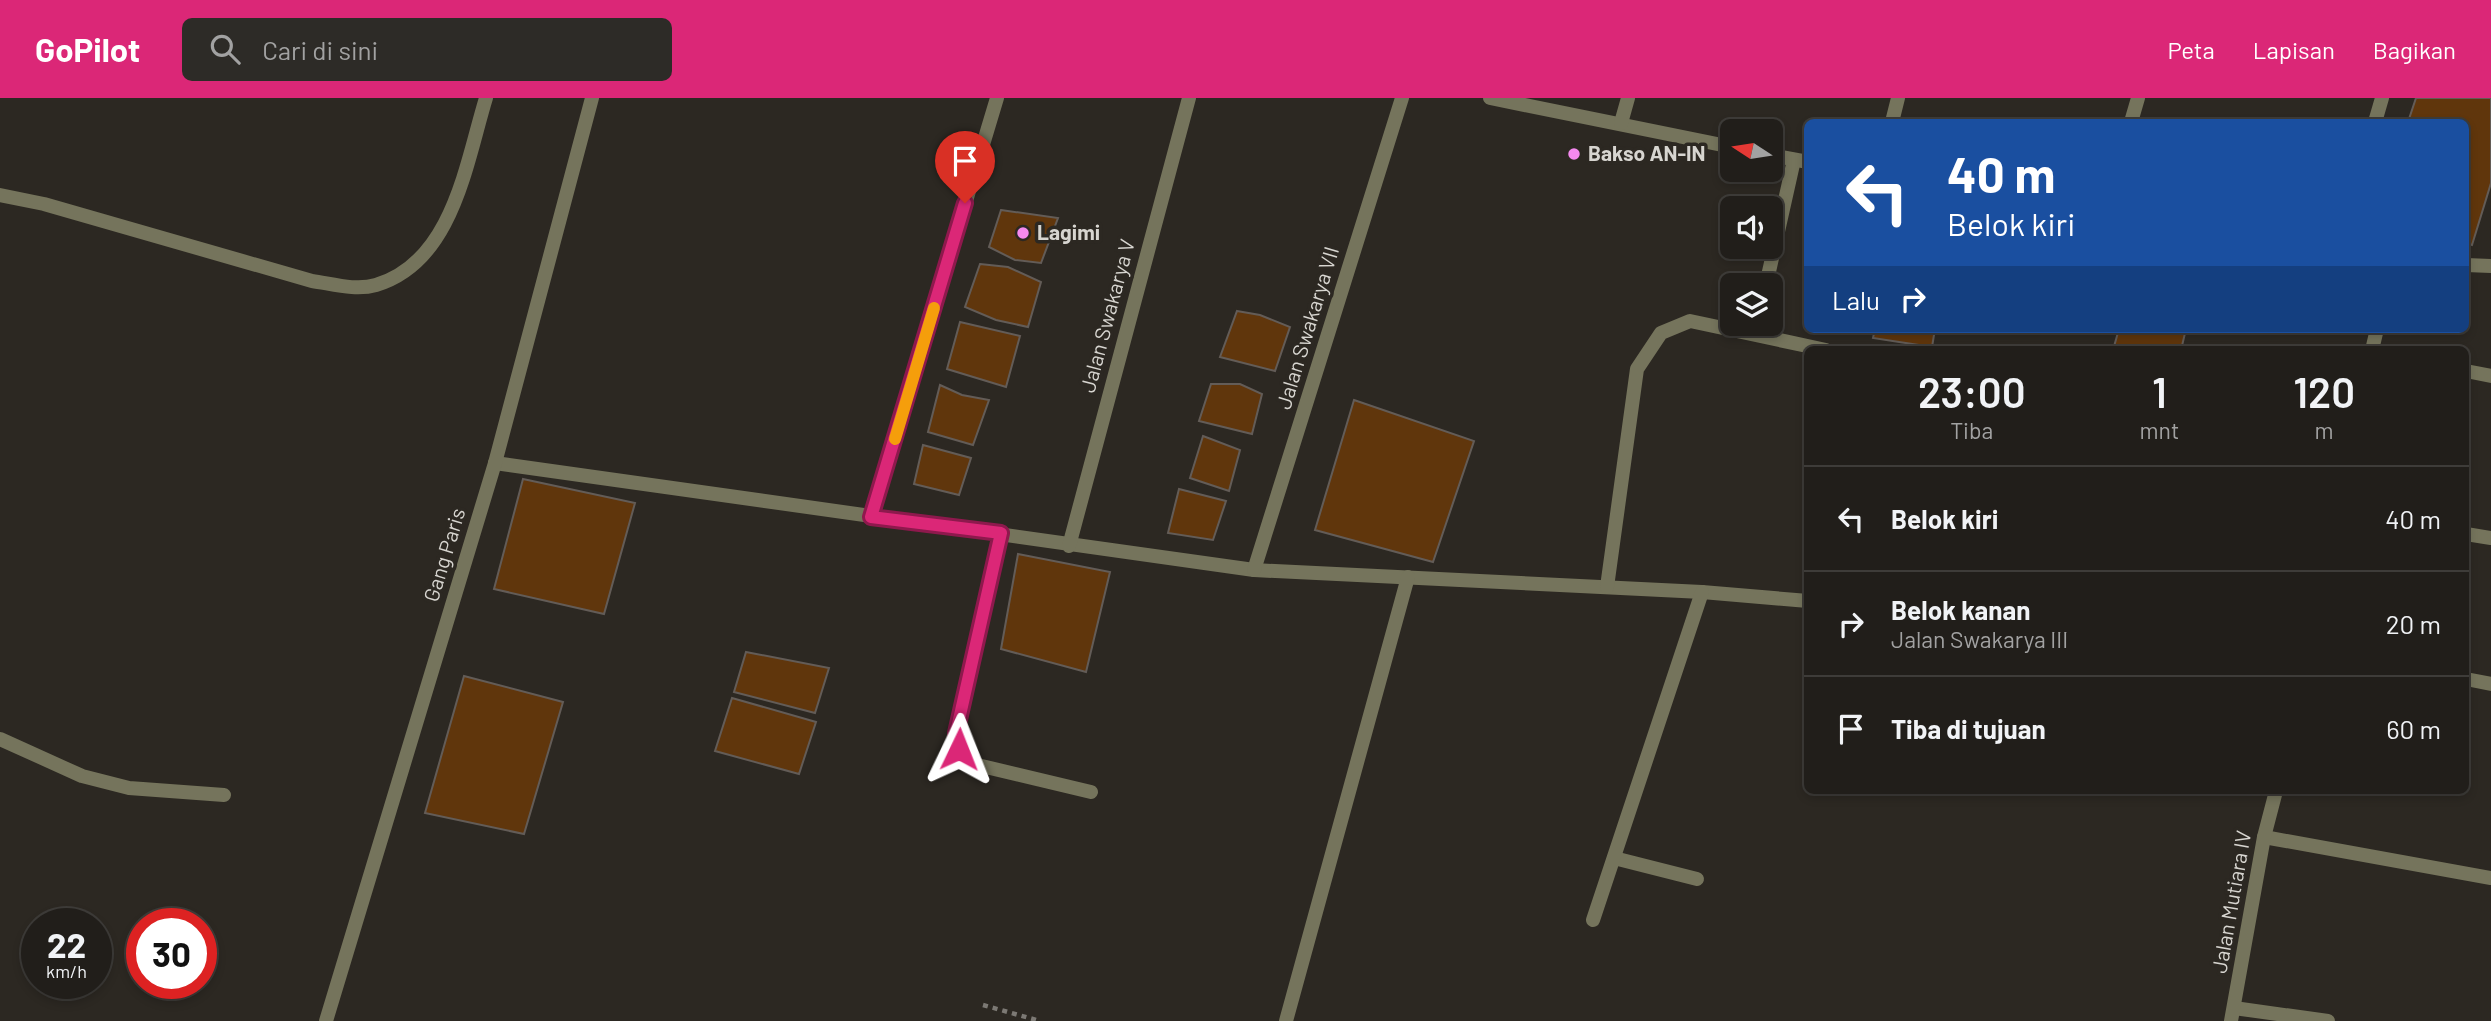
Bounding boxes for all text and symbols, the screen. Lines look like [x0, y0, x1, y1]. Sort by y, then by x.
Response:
search box [182, 18, 672, 81]
text: GoPilot [35, 29, 140, 69]
icon: search [206, 30, 244, 68]
text: Cari di sini [262, 34, 378, 65]
text: Peta [2167, 35, 2215, 64]
text: Lapisan [2253, 35, 2335, 64]
text: Bagikan [2373, 35, 2456, 64]
north arrow [1720, 119, 1783, 182]
map controls [1720, 119, 1783, 336]
pin [935, 131, 995, 203]
place label: Bakso AN-IN [1588, 140, 1706, 165]
icon: arrive [946, 142, 984, 180]
text: 40 m [1947, 144, 2055, 203]
marker: Bakso AN-IN [1566, 146, 1582, 162]
icon: left [1832, 147, 1923, 238]
button: sound [1720, 196, 1783, 259]
text: Belok kiri [1947, 204, 2075, 242]
place label: Lagimi [1037, 219, 1100, 244]
marker: Lagimi [1015, 225, 1031, 241]
street label: Jalan Swakarya V [1074, 236, 1139, 395]
street label: Jalan Swakarya VII [1270, 243, 1343, 412]
button: layers [1720, 273, 1783, 336]
icon: right [1894, 280, 1932, 318]
text: Lalu [1832, 284, 1880, 315]
text: 23:00 [1918, 366, 2026, 416]
text: 1 [2152, 366, 2167, 416]
text: 120 [2293, 366, 2355, 416]
text: Tiba [1950, 416, 1993, 444]
text: mnt [2139, 416, 2179, 444]
text: m [2315, 416, 2334, 444]
icon: left [1832, 500, 1870, 538]
text: Belok kiri [1891, 503, 1998, 534]
text: 40 m [2385, 503, 2441, 534]
street label: Gang Paris [418, 505, 470, 604]
text: Belok kanan [1891, 594, 2030, 625]
icon: right [1832, 605, 1870, 643]
text: 20 m [2386, 608, 2441, 639]
text: Jalan Swakarya III [1891, 625, 2068, 653]
icon: arrive [1832, 710, 1870, 748]
position arrow [922, 712, 996, 786]
text: Tiba di tujuan [1891, 713, 2046, 744]
text: 60 m [2386, 713, 2441, 744]
street label: Jalan Mutiara IV [2206, 829, 2255, 975]
speed limit sign: 30 [126, 908, 217, 999]
text: 22 [47, 923, 86, 965]
text: km/h [46, 960, 87, 982]

